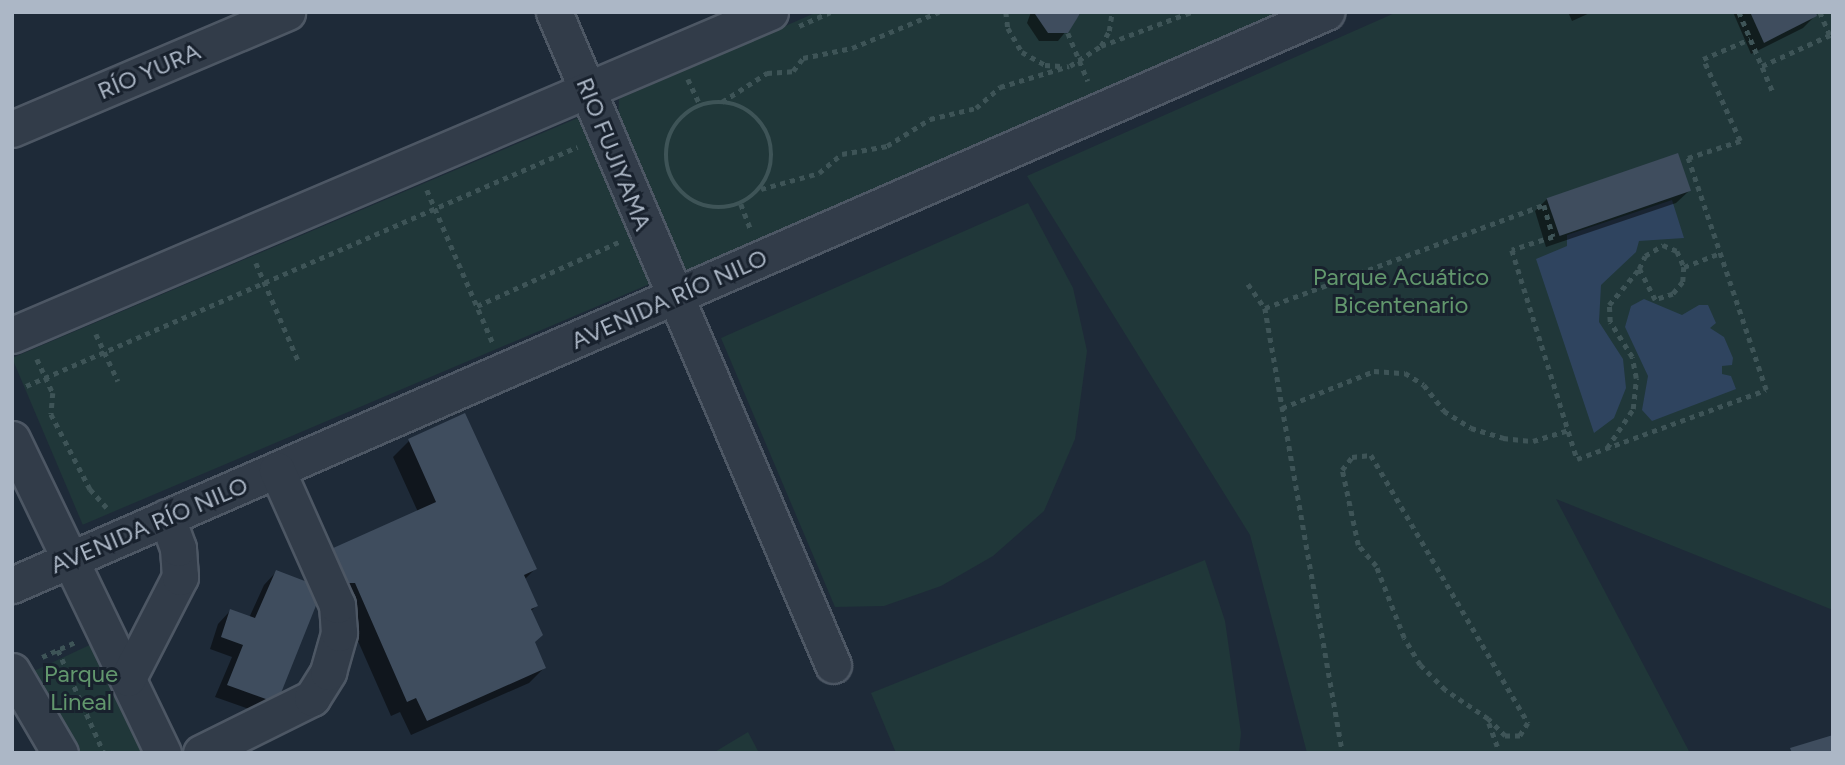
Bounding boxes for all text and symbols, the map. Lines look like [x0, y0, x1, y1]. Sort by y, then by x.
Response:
street label: RÍO YURA [93, 36, 205, 106]
street label: RIO FUJIYAMA [570, 73, 658, 235]
street label: AVENIDA RÍO NILO [566, 243, 772, 355]
park label: Parque Acuático Bicentenario [1313, 263, 1489, 319]
street label: AVENIDA RÍO NILO [46, 470, 252, 580]
park label: Parque Lineal [44, 660, 118, 716]

